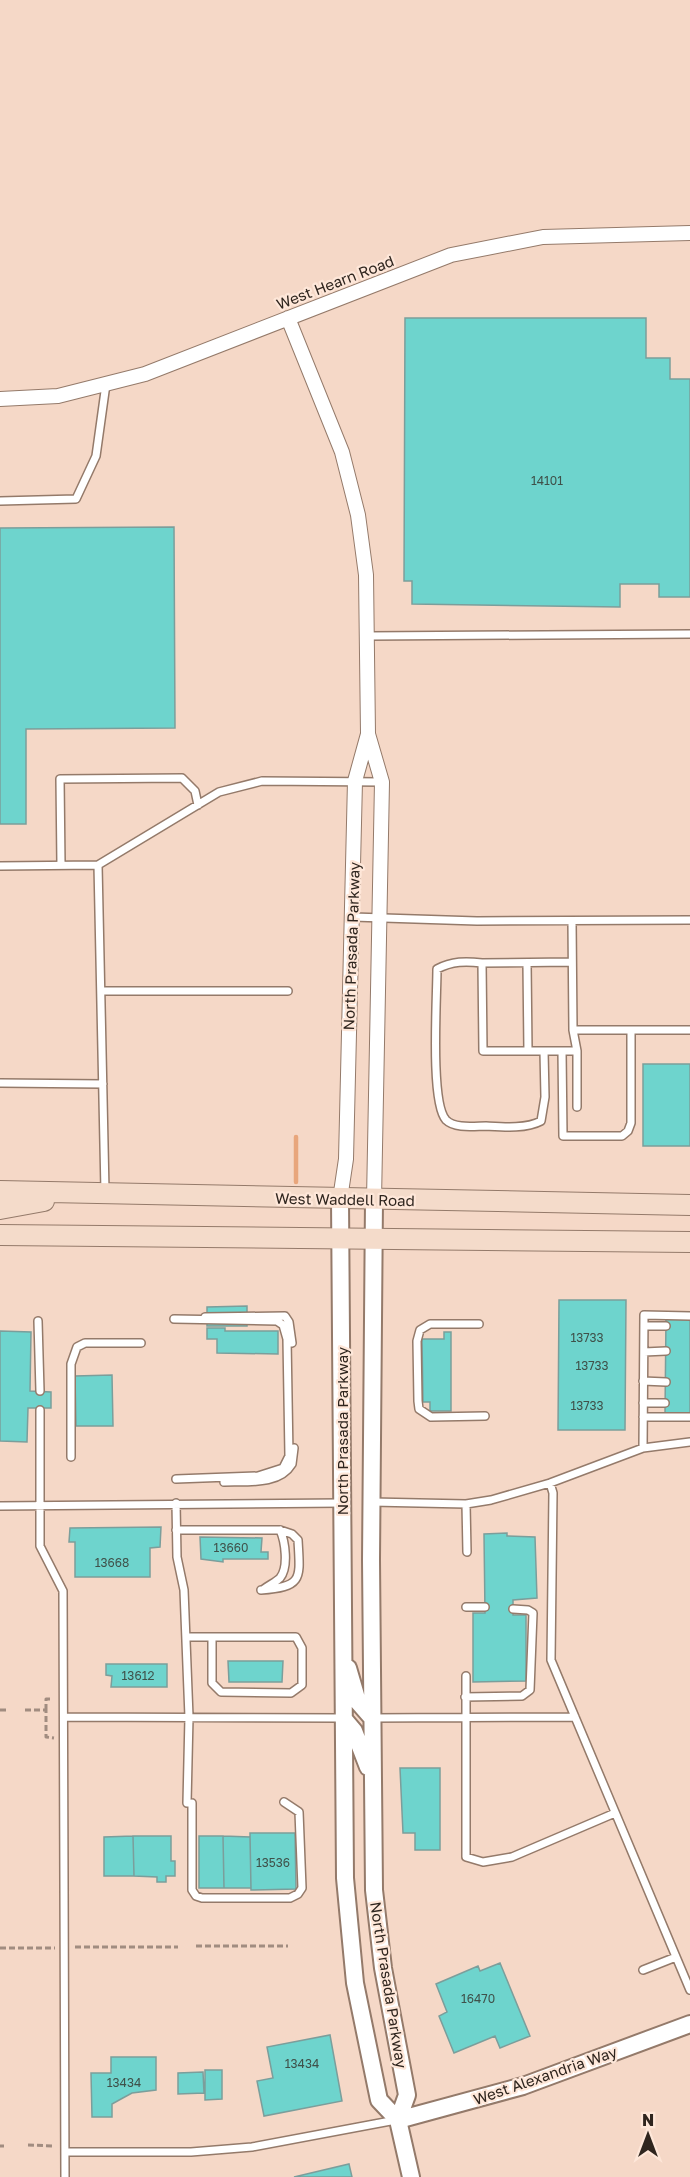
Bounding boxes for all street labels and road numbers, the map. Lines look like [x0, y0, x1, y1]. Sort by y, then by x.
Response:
street label: West Hearn Road [274, 251, 396, 313]
street label: North Prasada Parkway [339, 861, 363, 1030]
street label: West Waddell Road [275, 1189, 415, 1209]
street label: North Prasada Parkway [333, 1346, 351, 1515]
street label: North Prasada Parkway [367, 1900, 411, 2070]
street label: West Alexandria Way [471, 2042, 620, 2108]

